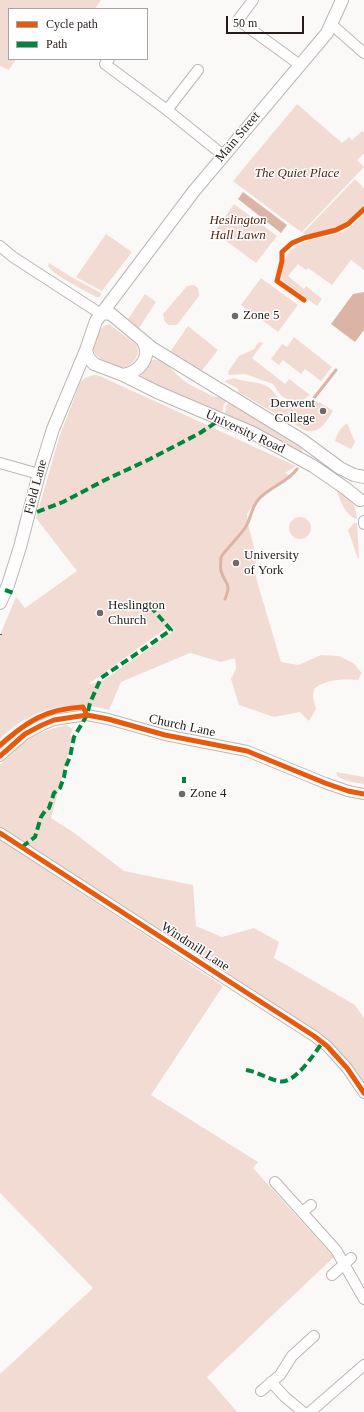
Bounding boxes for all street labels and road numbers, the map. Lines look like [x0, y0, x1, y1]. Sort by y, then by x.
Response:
street label: Main Street [212, 109, 264, 165]
street label: University Road [203, 407, 287, 457]
street label: Field Lane [21, 458, 51, 516]
street label: Church Lane [147, 711, 217, 741]
street label: Windmill Lane [158, 919, 232, 975]

